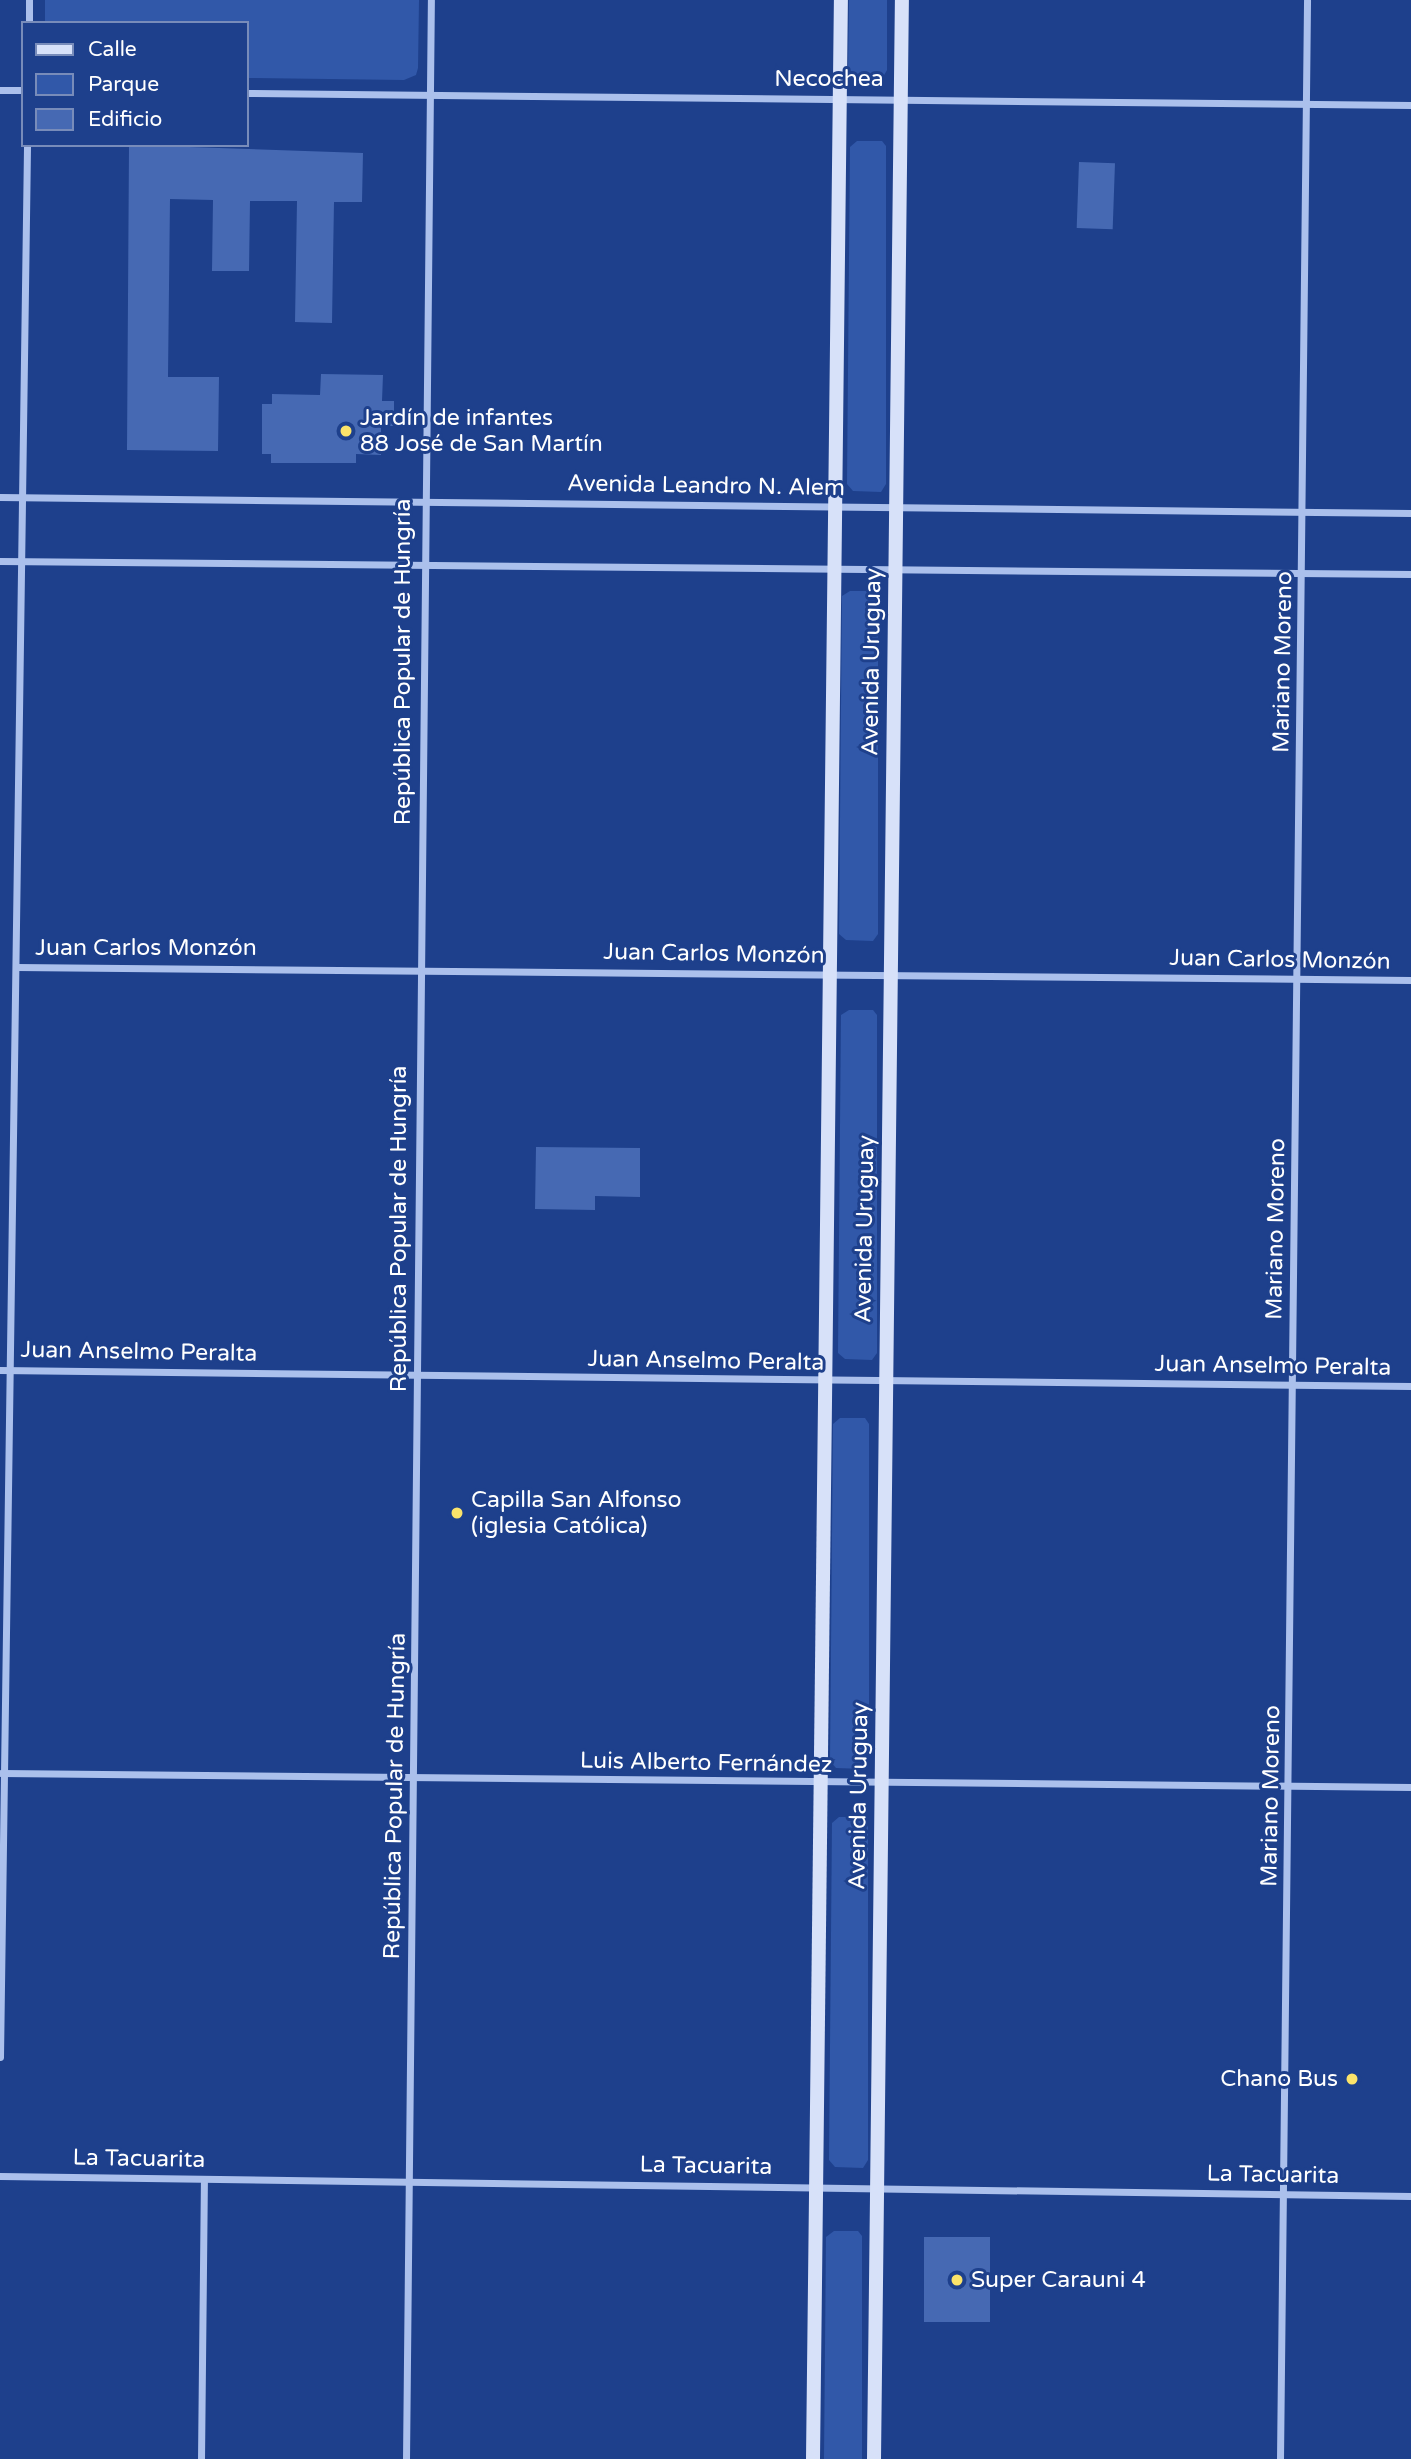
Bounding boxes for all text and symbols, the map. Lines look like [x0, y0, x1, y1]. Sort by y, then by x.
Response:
legend [21, 21, 248, 147]
text: Calle [88, 37, 137, 62]
street label: Necochea [774, 65, 884, 93]
text: Parque [88, 72, 159, 97]
text: Edificio [88, 107, 162, 132]
place label: Jardín de infantes 88 José de San Martín [360, 404, 603, 458]
marker: Jardín de infantes 88 José de San Martín [338, 423, 354, 439]
street label: Avenida Leandro N. Alem [567, 470, 845, 502]
street label: República Popular de Hungría [389, 499, 417, 825]
street label: Avenida Uruguay [857, 568, 887, 756]
street label: Mariano Moreno [1268, 571, 1298, 753]
street label: Juan Carlos Monzón [35, 934, 257, 962]
street label: Juan Carlos Monzón [603, 938, 825, 970]
street label: Juan Carlos Monzón [1169, 944, 1391, 976]
street label: República Popular de Hungría [385, 1066, 413, 1392]
street label: Avenida Uruguay [850, 1135, 880, 1323]
street label: Mariano Moreno [1261, 1138, 1291, 1320]
street label: Juan Anselmo Peralta [20, 1336, 258, 1368]
street label: Juan Anselmo Peralta [587, 1345, 825, 1377]
street label: Juan Anselmo Peralta [1154, 1350, 1392, 1382]
place label: Capilla San Alfonso (iglesia Católica) [471, 1486, 681, 1540]
marker: Capilla San Alfonso (iglesia Católica) [449, 1505, 465, 1521]
street label: República Popular de Hungría [378, 1632, 412, 1960]
street label: Avenida Uruguay [844, 1702, 874, 1890]
street label: Mariano Moreno [1256, 1705, 1286, 1887]
street label: Luis Alberto Fernández [580, 1747, 832, 1779]
place label: Chano Bus [1220, 2065, 1338, 2093]
marker: Chano Bus [1344, 2071, 1360, 2087]
street label: La Tacuarita [72, 2144, 206, 2174]
street label: La Tacuarita [639, 2151, 773, 2181]
street label: La Tacuarita [1206, 2160, 1340, 2190]
place label: Super Carauni 4 [971, 2266, 1146, 2294]
marker: Super Carauni 4 [949, 2272, 965, 2288]

